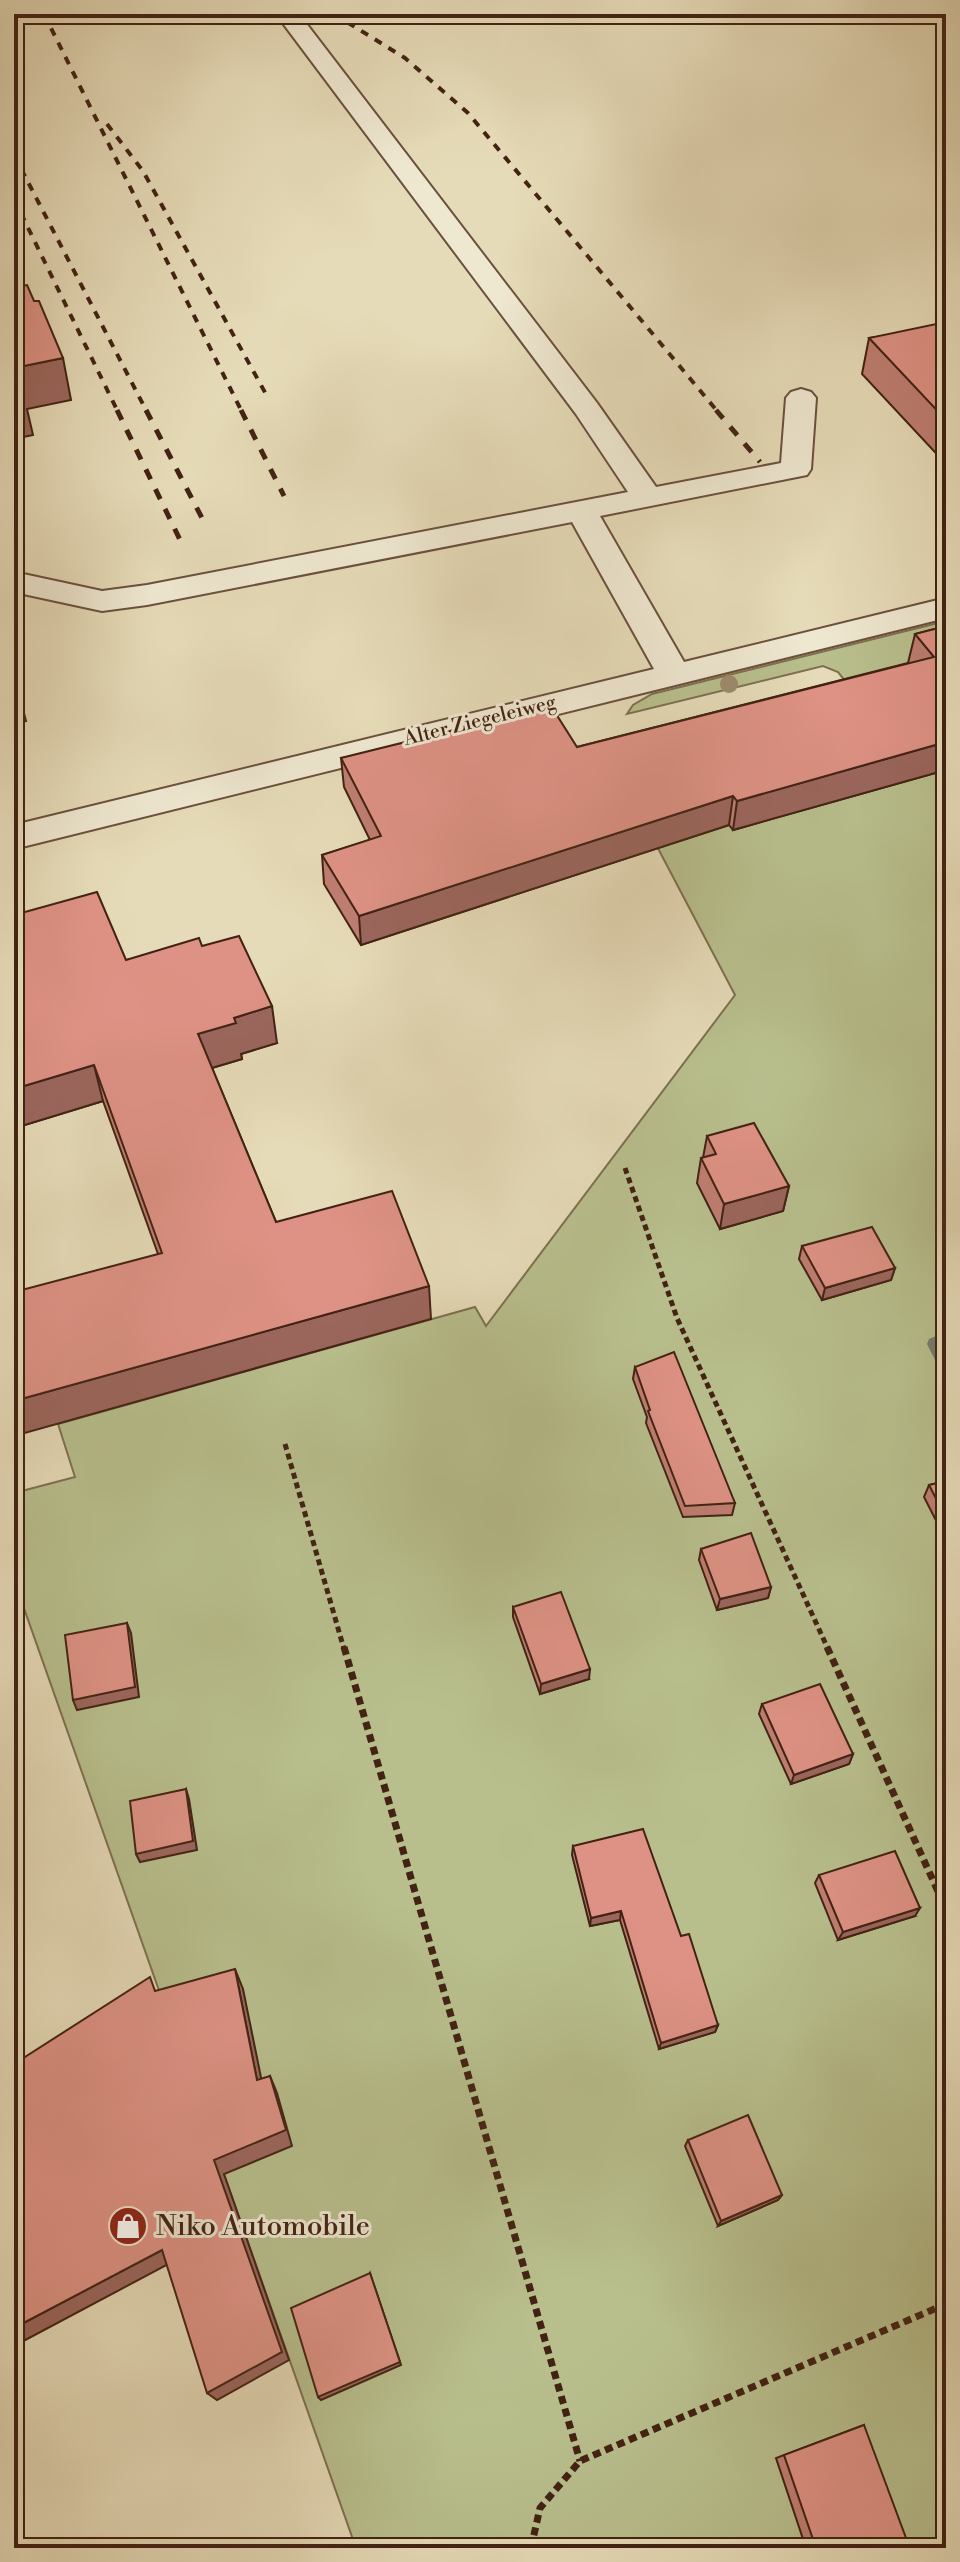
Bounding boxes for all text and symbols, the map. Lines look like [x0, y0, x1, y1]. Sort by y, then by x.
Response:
street label: Alter Ziegeleiweg [400, 690, 559, 752]
shop icon: Niko Automobile [107, 2205, 149, 2247]
place label: Niko Automobile [156, 2209, 370, 2244]

